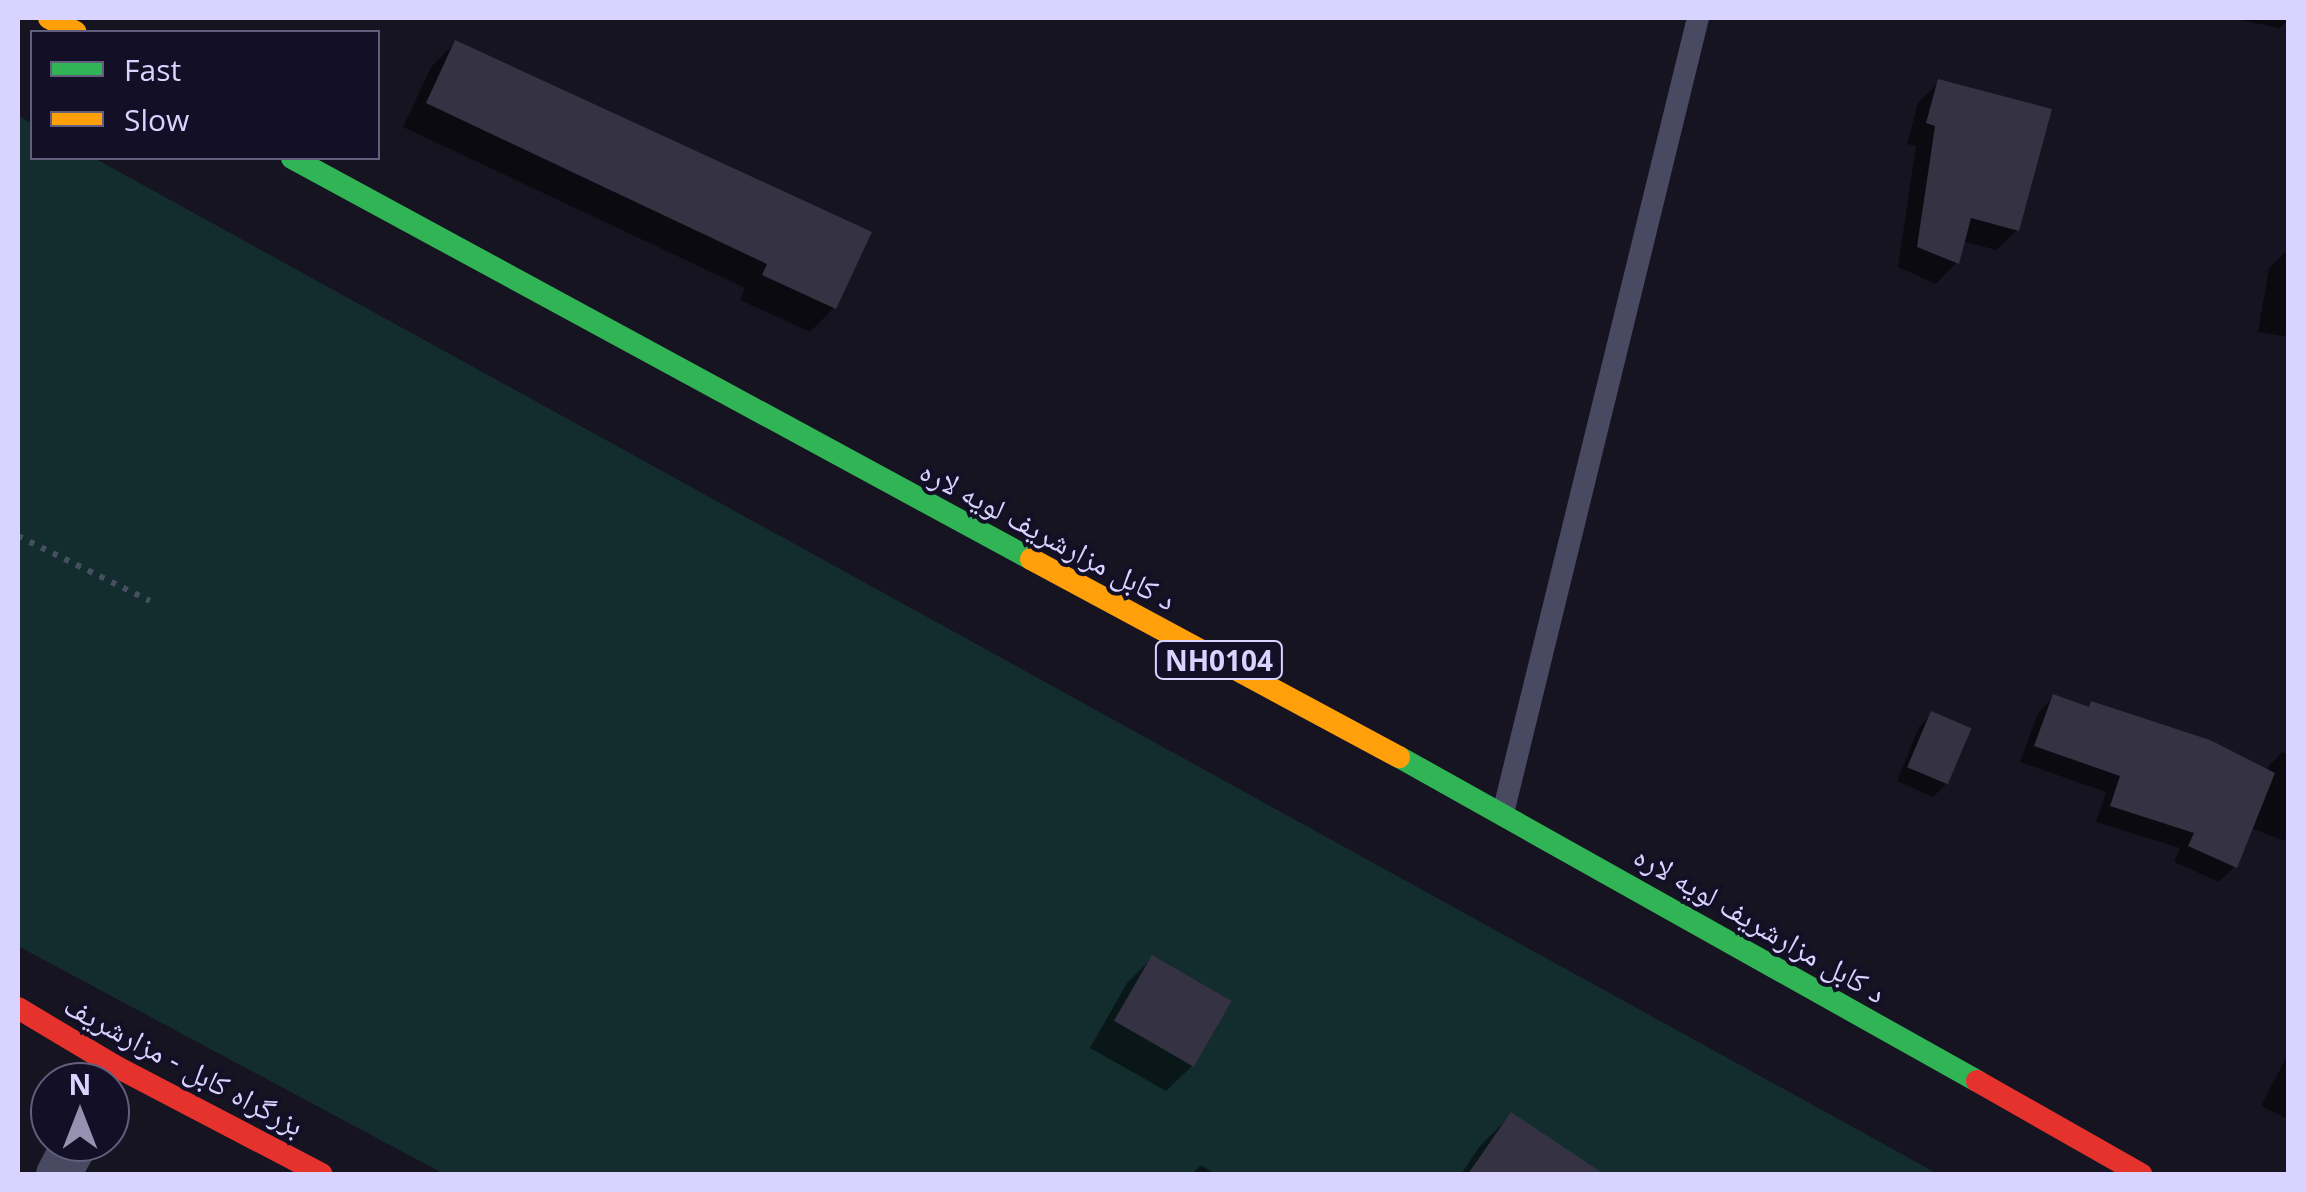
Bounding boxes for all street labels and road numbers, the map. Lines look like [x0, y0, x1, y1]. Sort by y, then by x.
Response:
street label: د کابل مزارشریف لویه لاره [914, 452, 1182, 618]
road number: NH0104 [1154, 637, 1284, 683]
street label: د کابل مزارشریف لویه لاره [1628, 837, 1892, 1011]
street label: بزرگراه کابل - مزارشریف [58, 987, 310, 1143]

